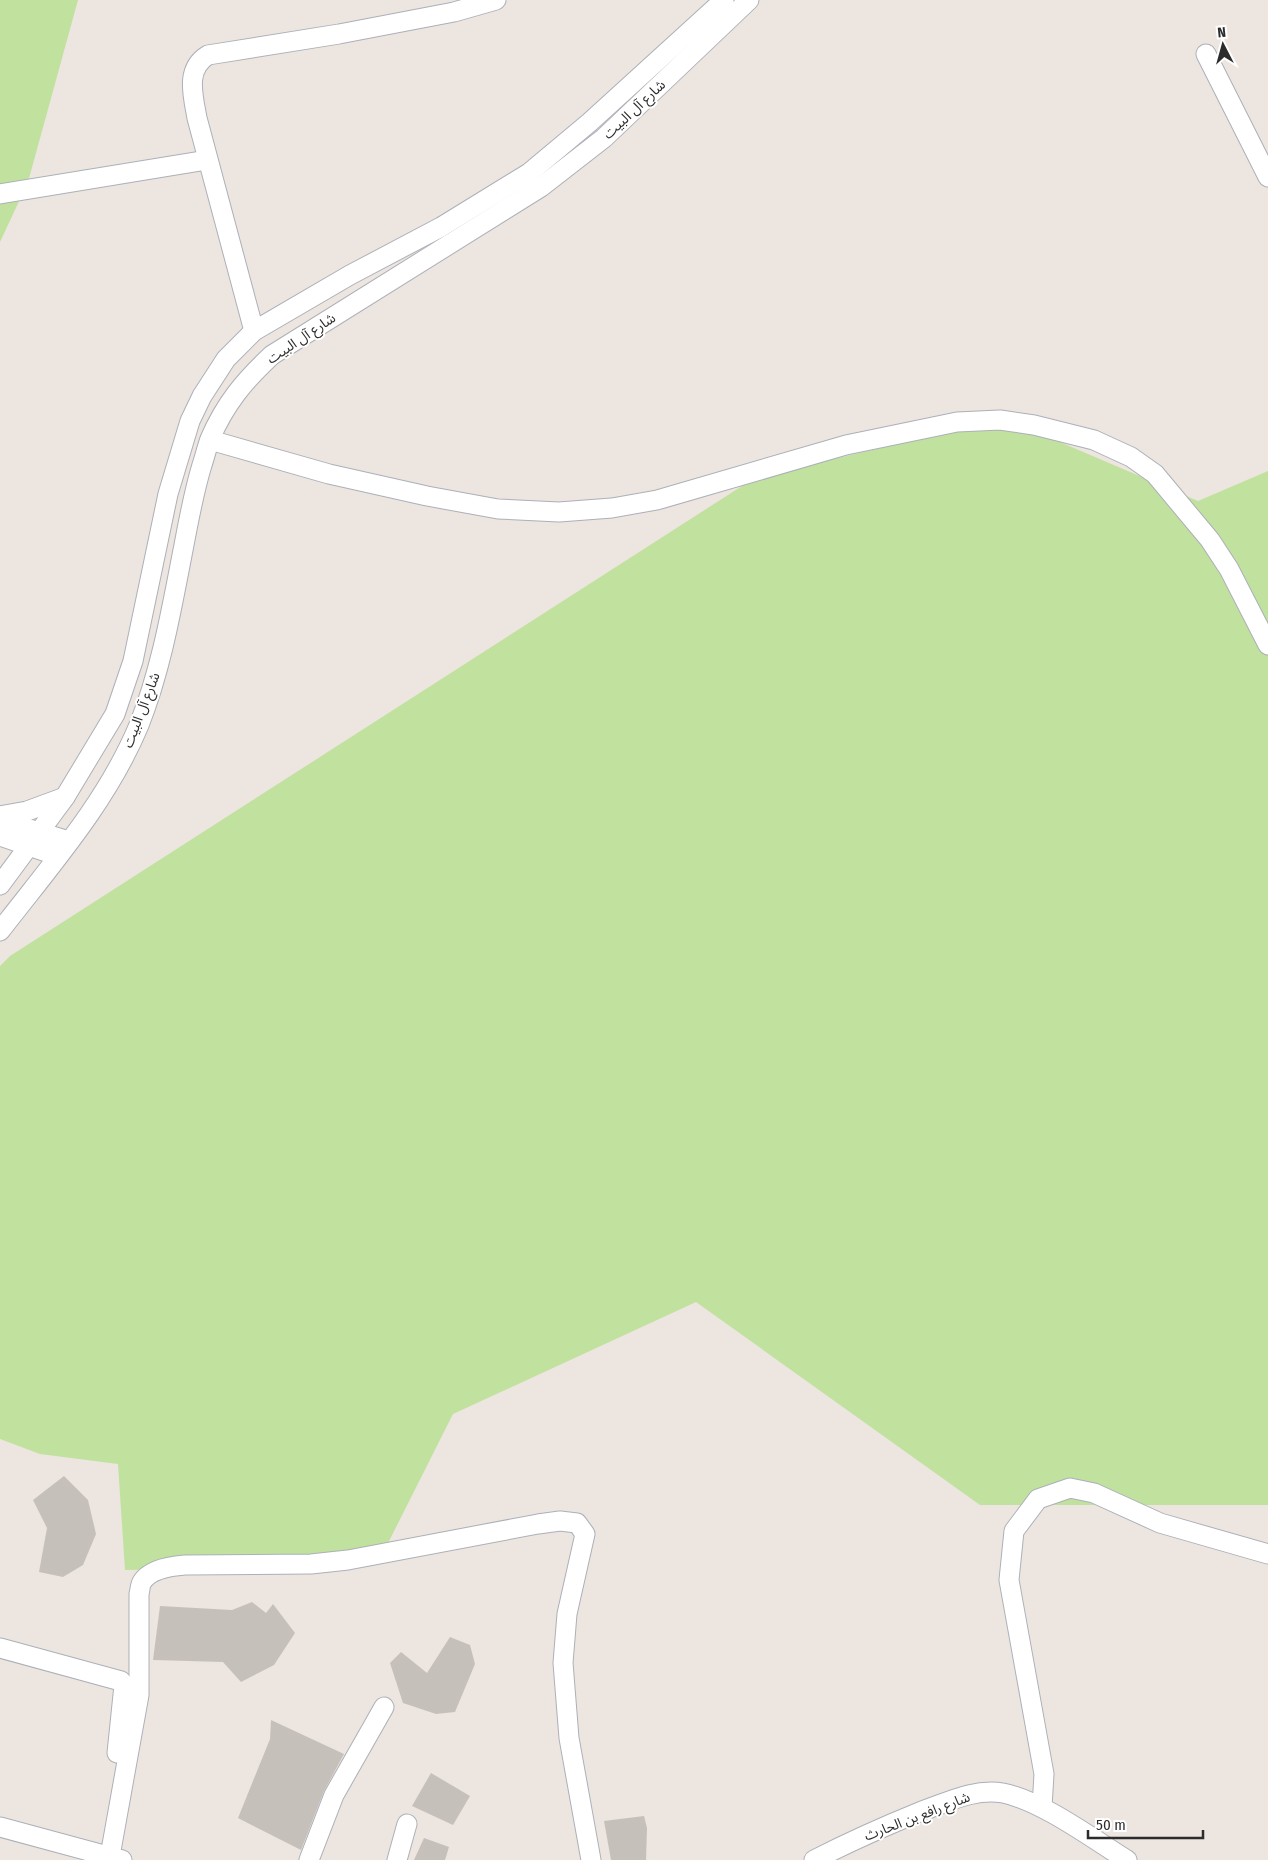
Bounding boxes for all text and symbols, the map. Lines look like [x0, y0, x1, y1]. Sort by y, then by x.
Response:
north arrow [1198, 20, 1248, 70]
text: N [1217, 24, 1227, 41]
street label: شارع آل البيت [600, 76, 670, 144]
street label: شارع آل البيت [264, 309, 340, 369]
street label: شارع آل البيت [119, 670, 165, 751]
street label: شارع رافع بن الحارث [862, 1788, 973, 1846]
scale bar [1088, 1808, 1203, 1840]
text: 50 m [1096, 1816, 1126, 1834]

